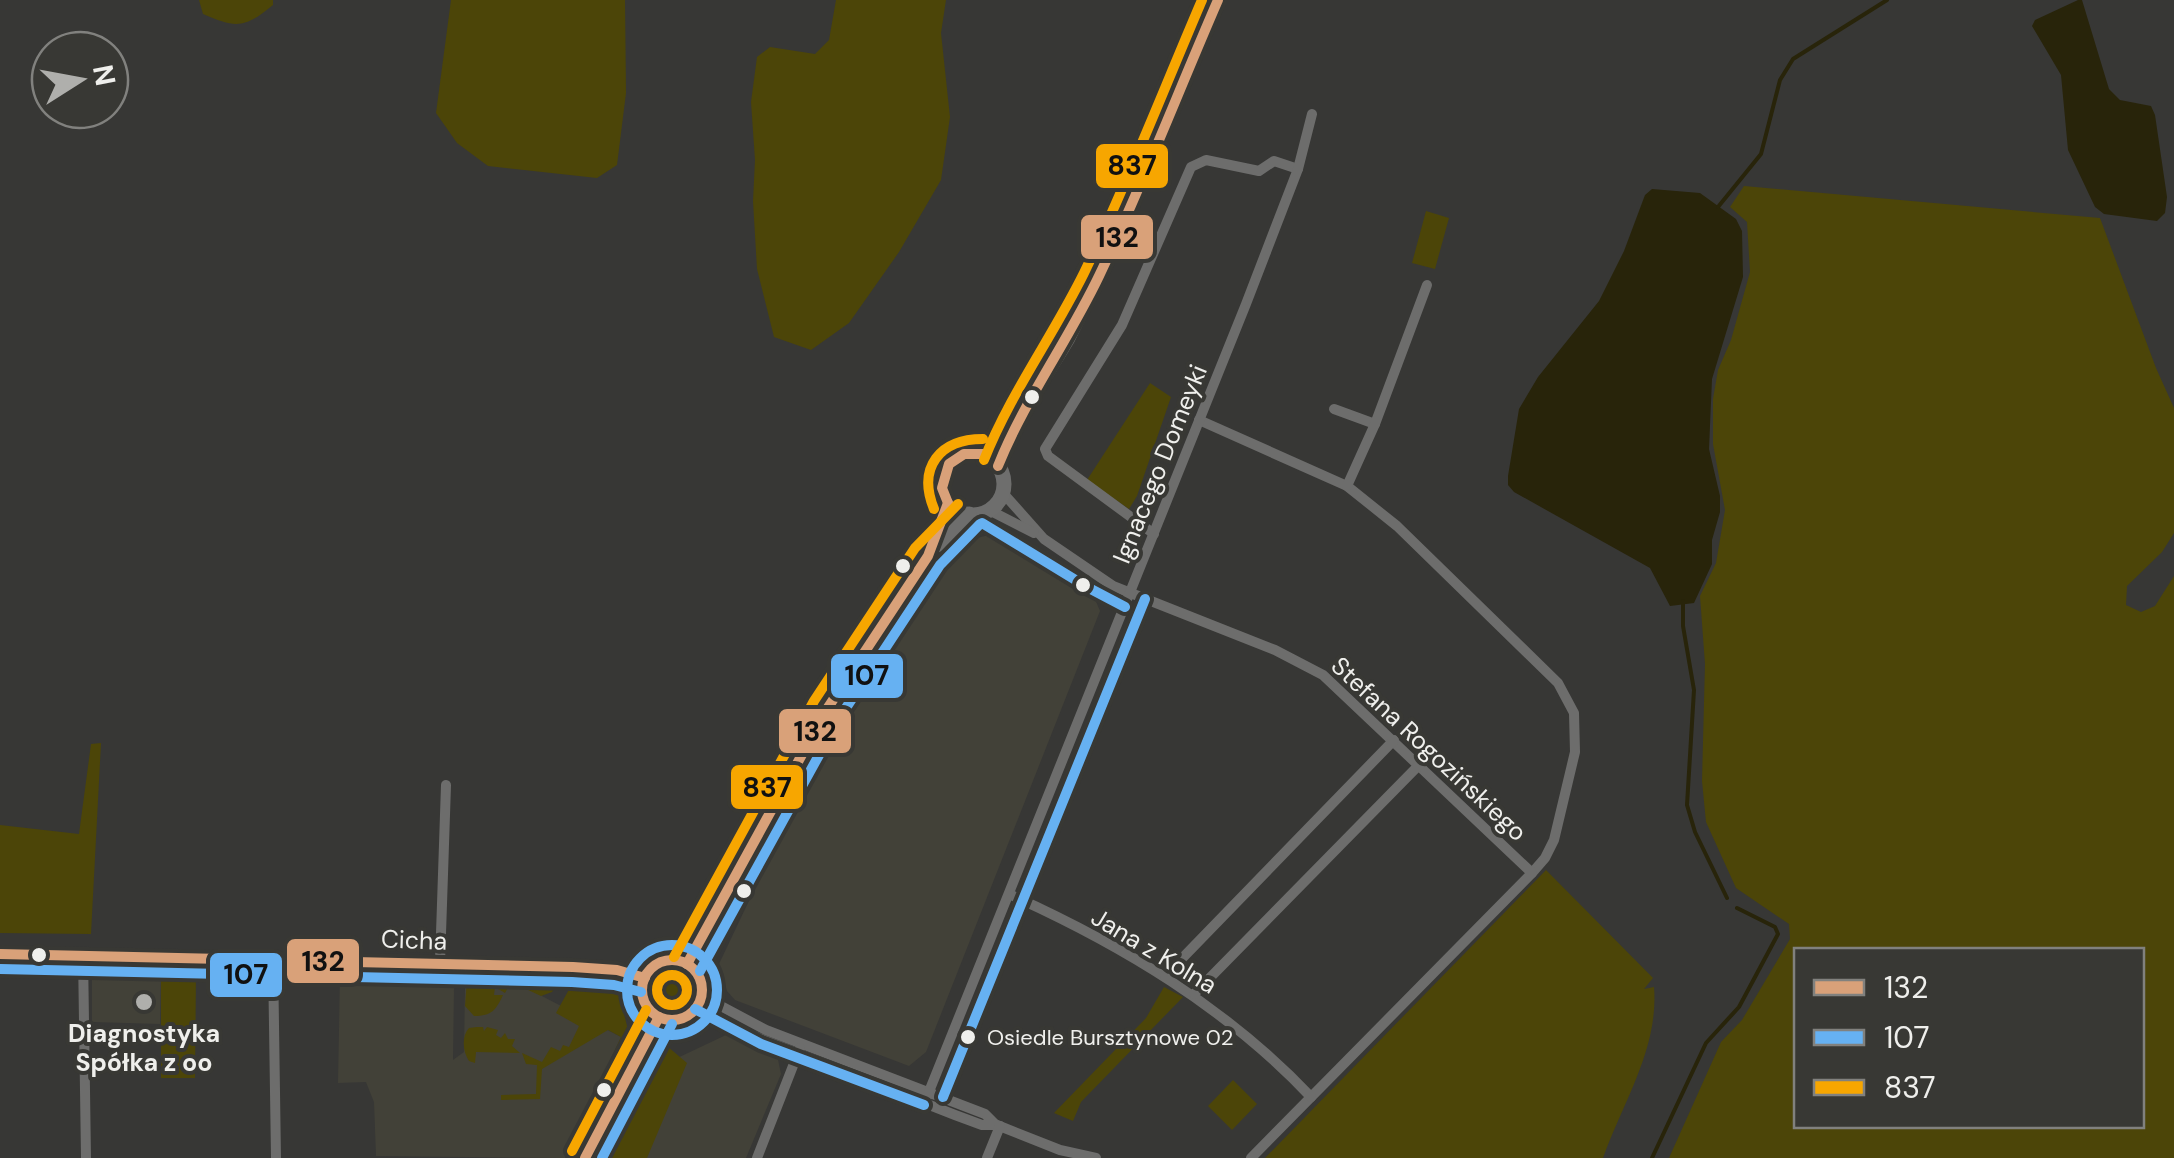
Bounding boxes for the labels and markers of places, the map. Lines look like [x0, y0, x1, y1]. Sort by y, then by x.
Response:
unlabelled marker [1022, 387, 1042, 407]
unlabelled marker [893, 556, 913, 576]
unlabelled marker [1073, 575, 1093, 595]
unlabelled marker [734, 881, 754, 901]
unlabelled marker [29, 945, 49, 965]
marker: Diagnostyka Spółka z oo [133, 991, 155, 1013]
place label: Diagnostyka Spółka z oo [68, 1017, 220, 1079]
place label: Osiedle Bursztynowe 02 [987, 1023, 1233, 1052]
marker: Osiedle Bursztynowe 02 [958, 1027, 978, 1047]
unlabelled marker [594, 1080, 614, 1100]

